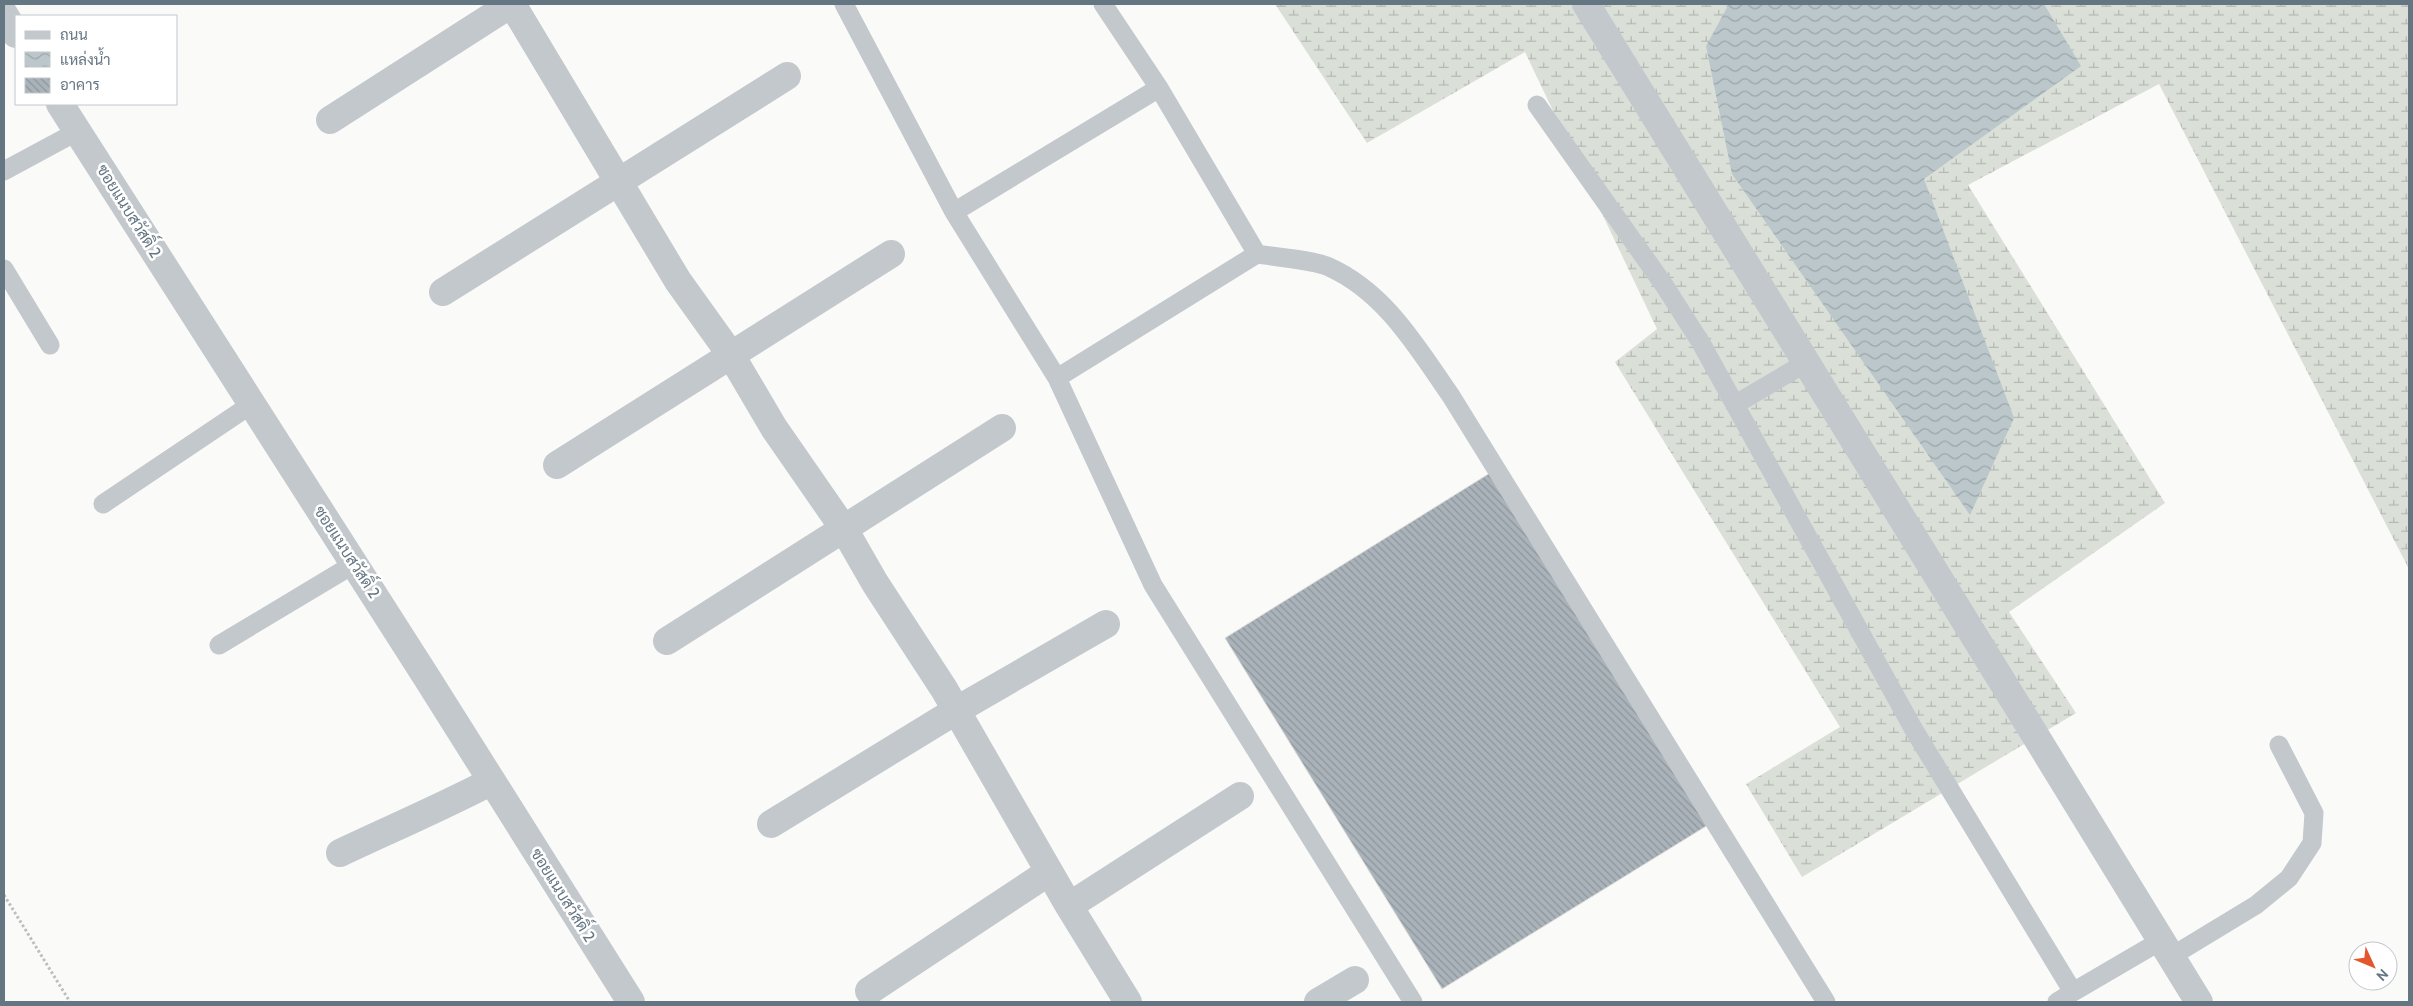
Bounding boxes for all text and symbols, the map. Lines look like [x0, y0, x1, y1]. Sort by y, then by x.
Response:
legend [15, 15, 178, 105]
text: ถนน [60, 26, 88, 44]
text: แหล่งน้ำ [60, 47, 111, 69]
text: อาคาร [60, 76, 100, 94]
street label: ซอยแนบสวัสดิ์ 2 [93, 158, 170, 261]
street label: ซอยแนบสวัสดิ์ 2 [310, 499, 388, 602]
street label: ซอยแนบสวัสดิ์ 2 [527, 842, 604, 945]
north arrow [2348, 941, 2398, 991]
text: N [2372, 965, 2392, 985]

